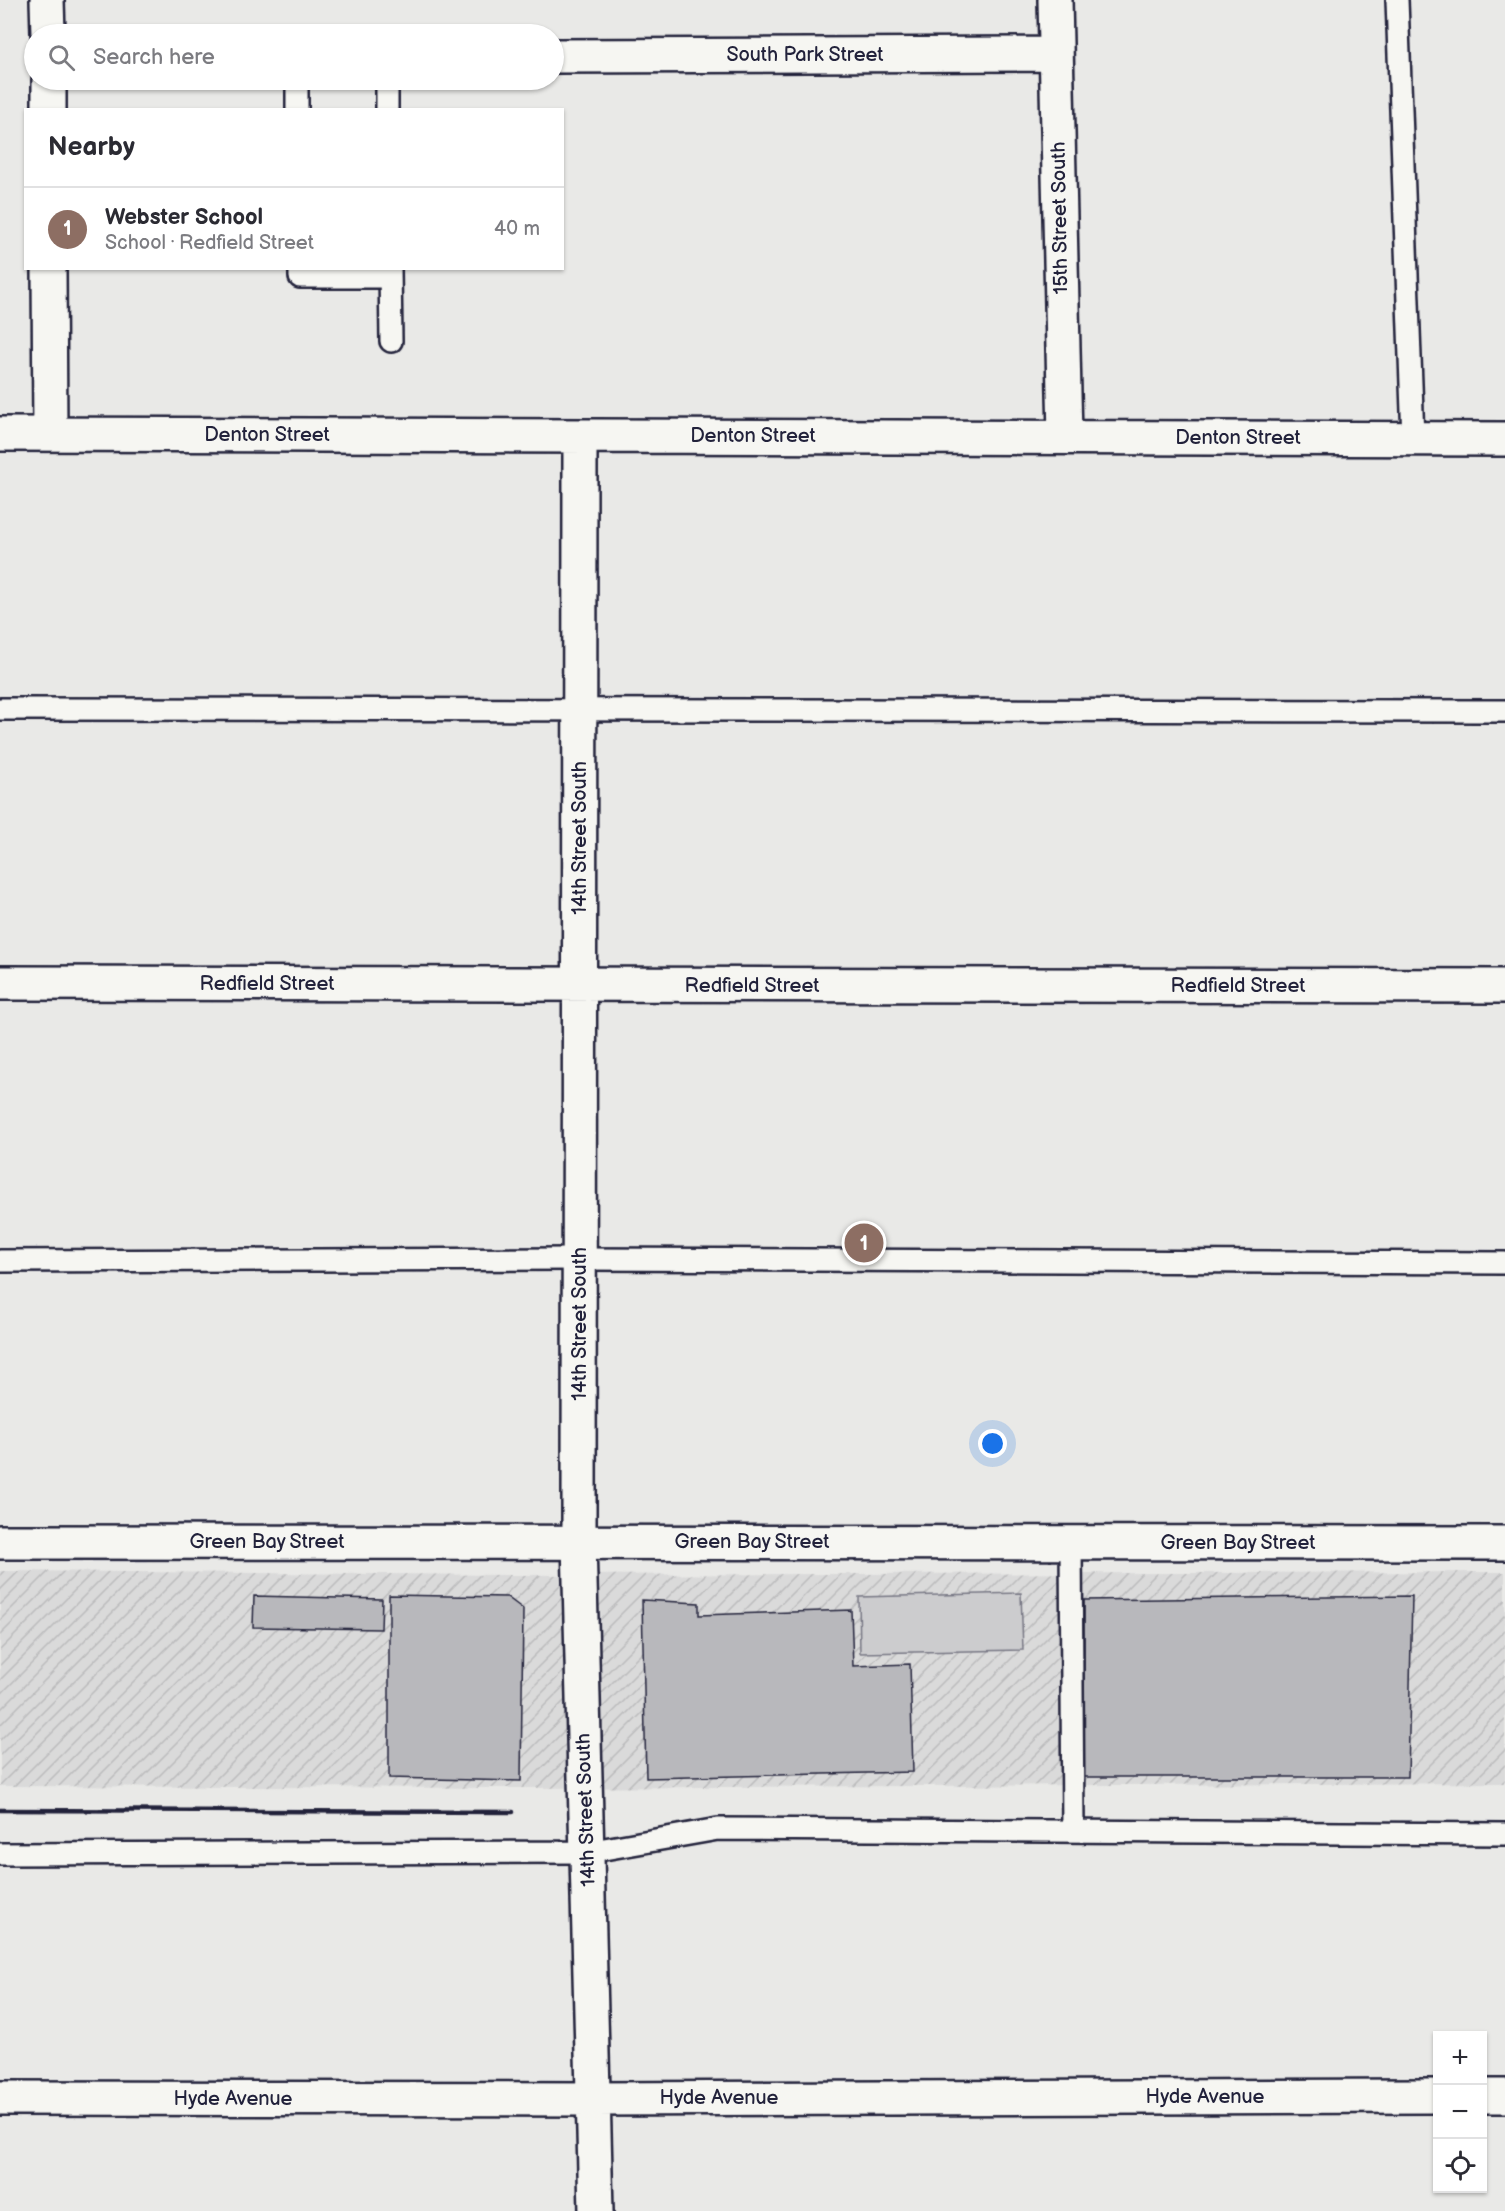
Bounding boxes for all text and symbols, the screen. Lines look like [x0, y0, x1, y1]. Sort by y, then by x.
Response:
search box [24, 24, 564, 90]
icon: search [45, 41, 78, 74]
street label: South Park Street [726, 43, 884, 67]
text: Search here [93, 44, 215, 71]
text: Nearby [48, 132, 135, 163]
street label: 15th Street South [1047, 141, 1073, 295]
text: Webster School [105, 204, 263, 231]
text: 1 [63, 217, 72, 241]
text: 40 m [494, 217, 540, 241]
text: School · Redfield Street [105, 231, 314, 255]
street label: Denton Street [204, 423, 330, 447]
street label: Denton Street [690, 424, 816, 448]
street label: Denton Street [1175, 426, 1301, 450]
street label: 14th Street South [568, 761, 592, 915]
street label: Redfield Street [200, 972, 334, 996]
street label: Redfield Street [685, 974, 819, 998]
street label: Redfield Street [1171, 974, 1305, 998]
pin: 1 [844, 1220, 884, 1266]
street label: 14th Street South [568, 1247, 592, 1401]
your location [978, 1429, 1007, 1458]
street label: Green Bay Street [190, 1530, 344, 1554]
street label: Green Bay Street [675, 1530, 829, 1554]
street label: Green Bay Street [1161, 1531, 1315, 1555]
street label: 14th Street South [571, 1733, 601, 1887]
map controls [1433, 2031, 1487, 2193]
button: + [1433, 2031, 1487, 2085]
street label: Hyde Avenue [1146, 2085, 1265, 2109]
button: − [1433, 2085, 1487, 2139]
street label: Hyde Avenue [660, 2086, 779, 2110]
street label: Hyde Avenue [174, 2087, 293, 2111]
button: locate [1433, 2139, 1487, 2193]

